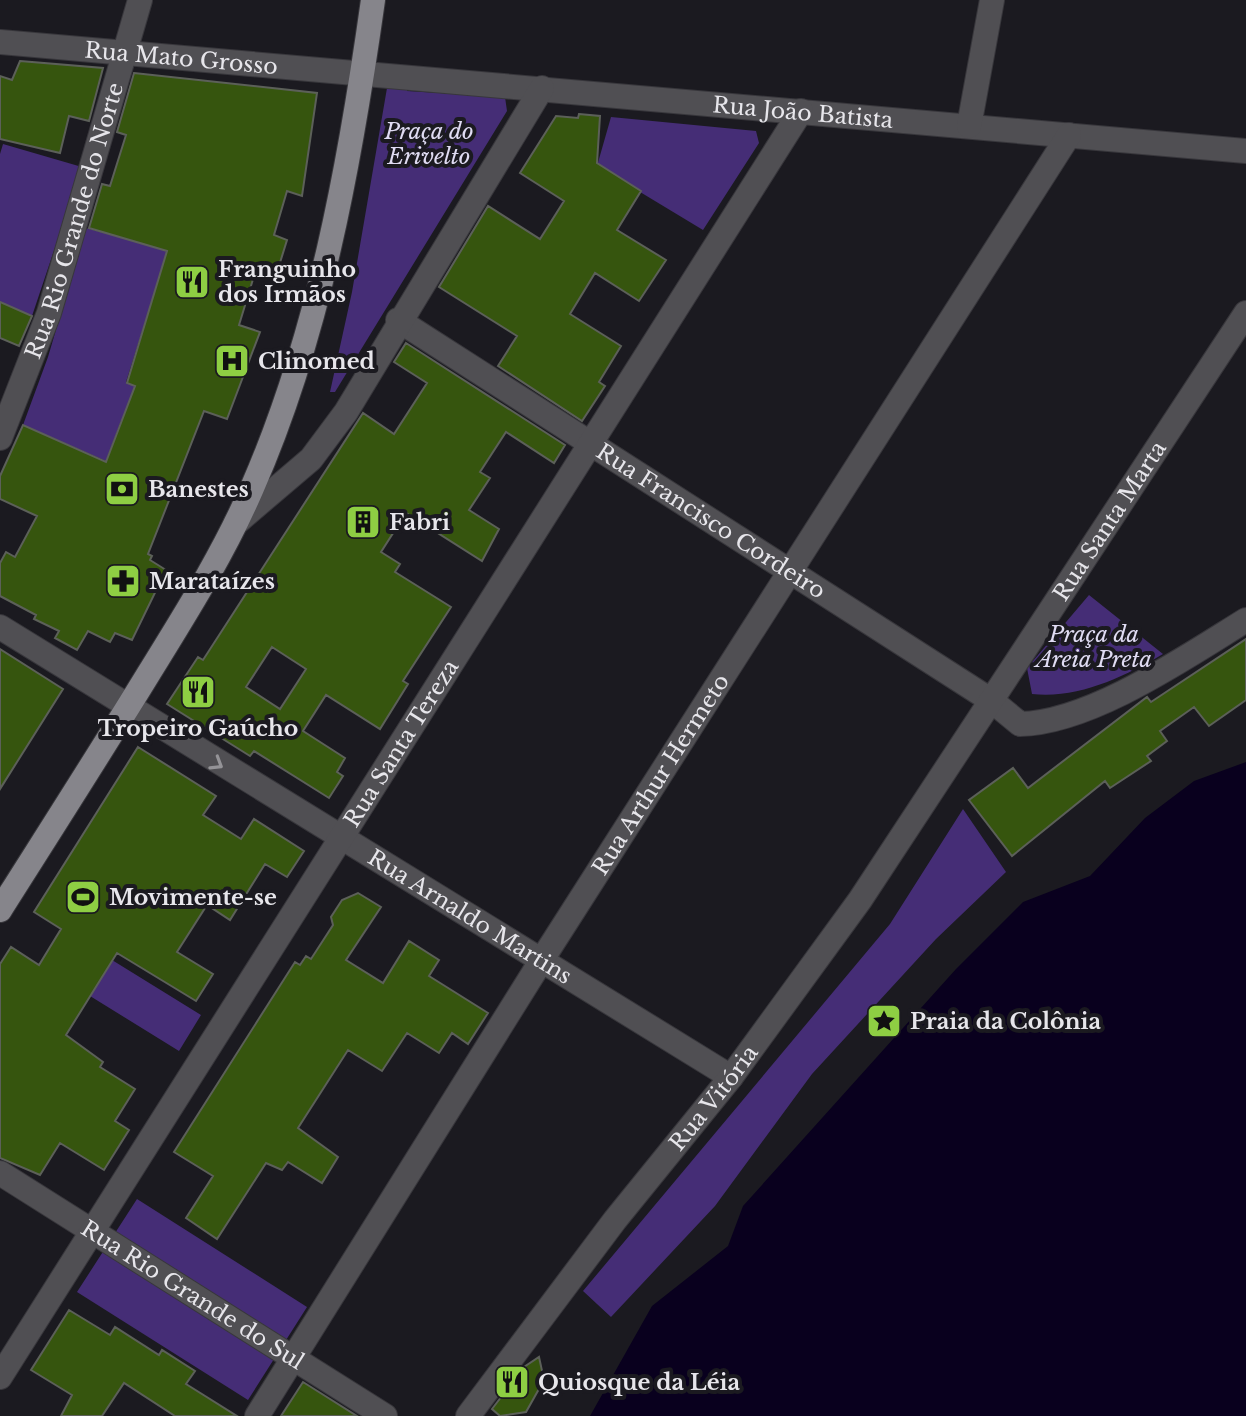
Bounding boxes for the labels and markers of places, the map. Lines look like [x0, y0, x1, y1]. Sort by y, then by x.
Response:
place label: Franguinho dos Irmãos [218, 256, 356, 308]
restaurant icon: Franguinho dos Irmãos [173, 263, 211, 301]
hospital icon: Clinomed [213, 342, 251, 380]
place label: Clinomed [258, 348, 375, 375]
bank icon: Banestes [103, 470, 141, 508]
place label: Banestes [148, 476, 249, 503]
building icon: Fabri [344, 503, 382, 541]
place label: Fabri [389, 509, 450, 536]
pharmacy icon: Marataízes [104, 562, 142, 600]
place label: Marataízes [149, 568, 275, 595]
restaurant icon: Tropeiro Gaúcho [179, 673, 217, 711]
place label: Tropeiro Gaúcho [98, 715, 298, 742]
sports icon: Movimente-se [64, 878, 102, 916]
place label: Movimente-se [109, 884, 277, 911]
place icon: Praia da Colônia [865, 1002, 903, 1040]
place label: Praia da Colônia [910, 1008, 1101, 1035]
restaurant icon: Quiosque da Léia [493, 1363, 531, 1401]
place label: Quiosque da Léia [538, 1369, 741, 1396]

